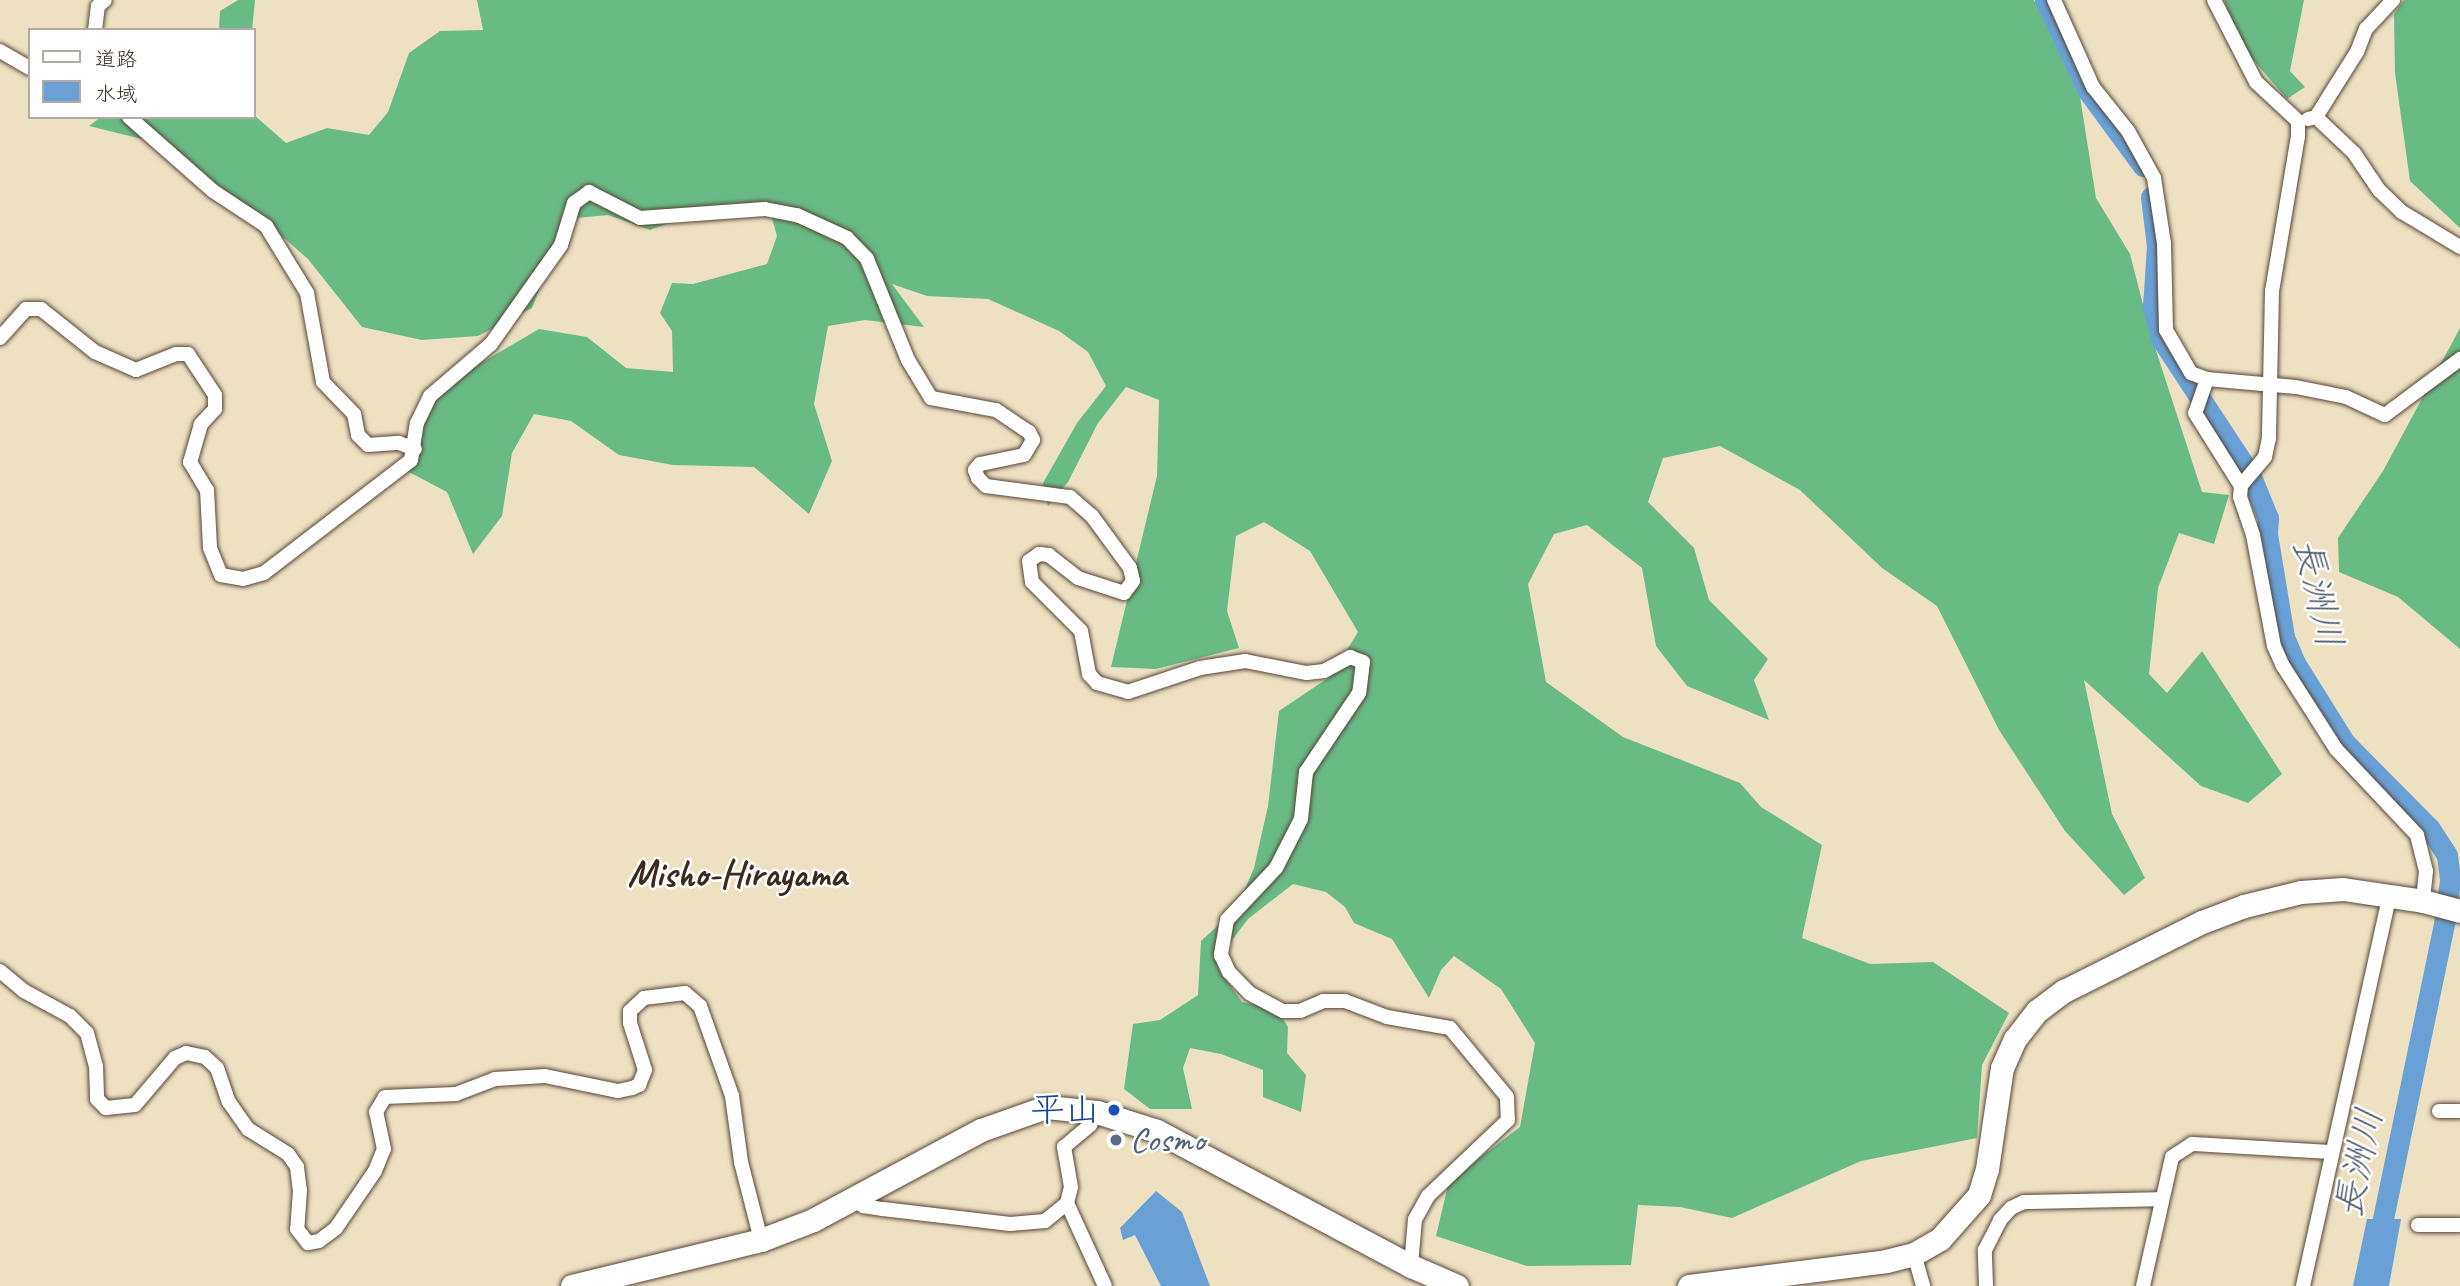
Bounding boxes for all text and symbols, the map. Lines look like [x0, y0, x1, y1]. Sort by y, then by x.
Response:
legend [28, 28, 256, 119]
text: 道路 [95, 46, 137, 72]
text: 水域 [95, 81, 137, 107]
water label: 長洲川 [2284, 534, 2352, 652]
district label: Misho-Hirayama [628, 851, 846, 897]
place label: 平山 [1030, 1089, 1100, 1131]
marker: 平山 [1106, 1102, 1122, 1118]
water label: 長洲川 [2326, 1104, 2392, 1222]
place label: Cosmo [1130, 1119, 1205, 1161]
marker: Cosmo [1108, 1132, 1124, 1148]

